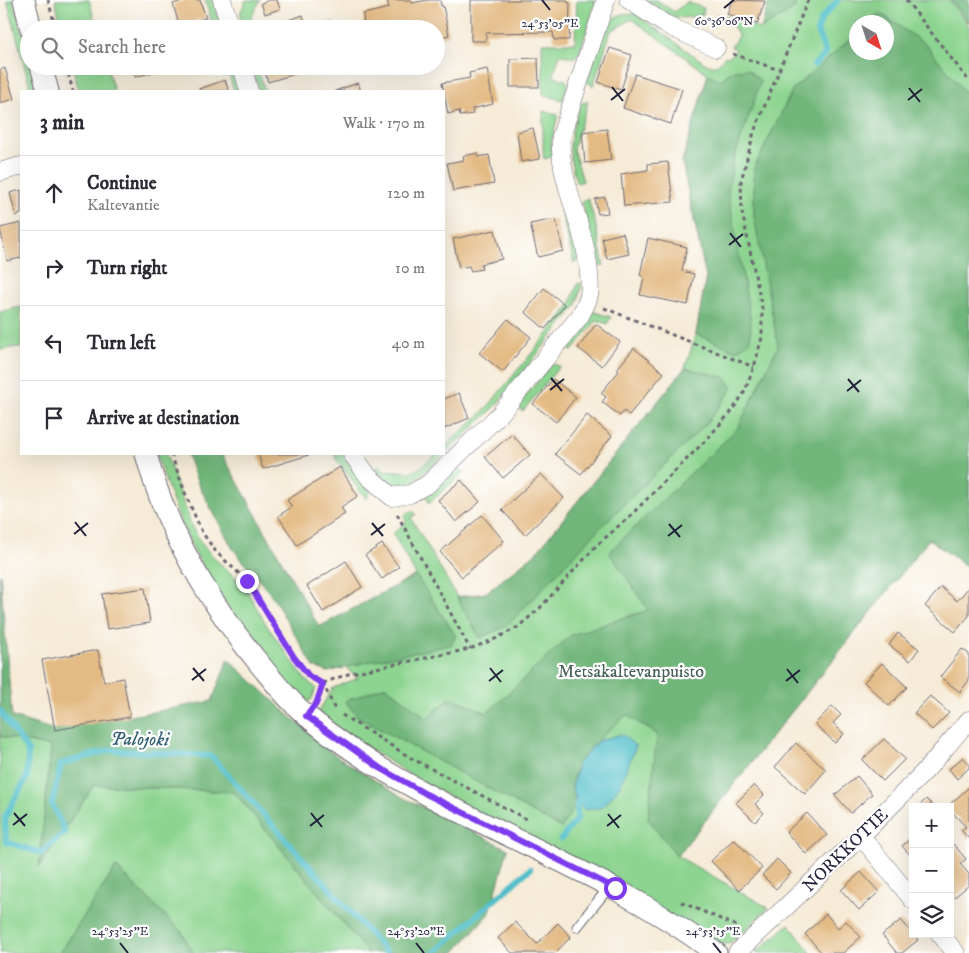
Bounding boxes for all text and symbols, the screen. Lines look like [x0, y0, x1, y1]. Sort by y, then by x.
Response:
text: 60°36'06"N [695, 14, 754, 29]
north arrow [849, 15, 894, 60]
text: 24°53'05"E [521, 16, 579, 31]
search box [20, 20, 445, 75]
icon: search [38, 34, 66, 62]
text: Search here [78, 36, 166, 59]
text: 3 min [40, 110, 85, 136]
text: Walk · 170 m [343, 113, 425, 133]
text: Continue [87, 172, 157, 195]
icon: ahead [40, 179, 68, 207]
text: 120 m [387, 183, 425, 203]
text: Kaltevantie [87, 195, 160, 215]
icon: right [40, 254, 68, 282]
text: Turn right [87, 257, 167, 280]
text: 10 m [395, 258, 425, 278]
icon: left [40, 329, 68, 357]
text: Turn left [87, 332, 156, 355]
text: 40 m [392, 333, 425, 353]
icon: arrive [40, 404, 68, 432]
text: Arrive at destination [87, 407, 239, 430]
route end [236, 570, 259, 593]
park label: Metsäkaltevanpuisto [558, 661, 704, 683]
water label: Palojoki [110, 727, 170, 752]
map controls [909, 803, 954, 938]
button: + [909, 803, 954, 848]
street label: NORKKOTIE [798, 804, 893, 897]
button: − [909, 848, 954, 893]
route start [604, 877, 627, 900]
button: layers [909, 893, 954, 938]
text: 24°53'25"E [92, 924, 149, 939]
text: 24°53'20"E [388, 924, 445, 939]
text: 24°53'15"E [686, 924, 741, 939]

